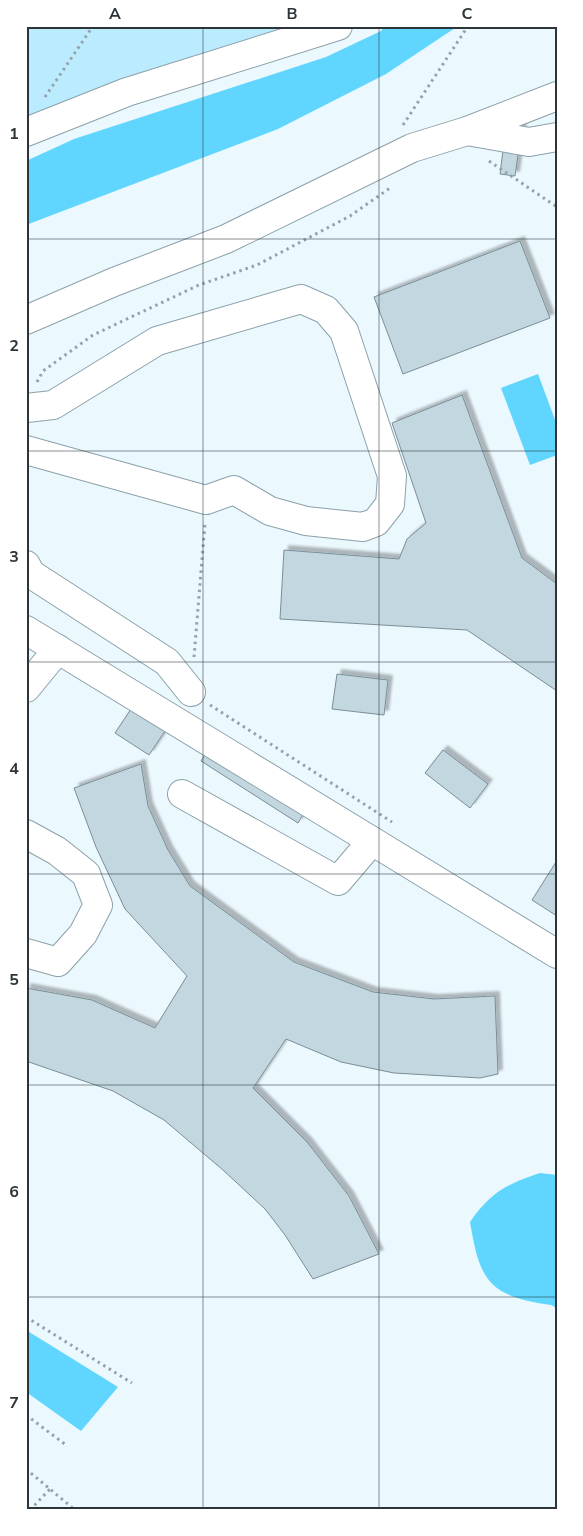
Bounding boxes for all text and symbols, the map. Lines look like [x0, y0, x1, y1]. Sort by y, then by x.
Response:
text: A [109, 3, 121, 25]
text: B [286, 3, 298, 25]
text: C [462, 3, 473, 25]
text: 1 [9, 123, 19, 145]
text: 2 [9, 335, 19, 357]
text: 3 [9, 546, 19, 568]
text: 4 [9, 758, 19, 780]
text: 5 [9, 969, 19, 991]
text: 6 [9, 1181, 19, 1203]
text: 7 [9, 1392, 19, 1414]

